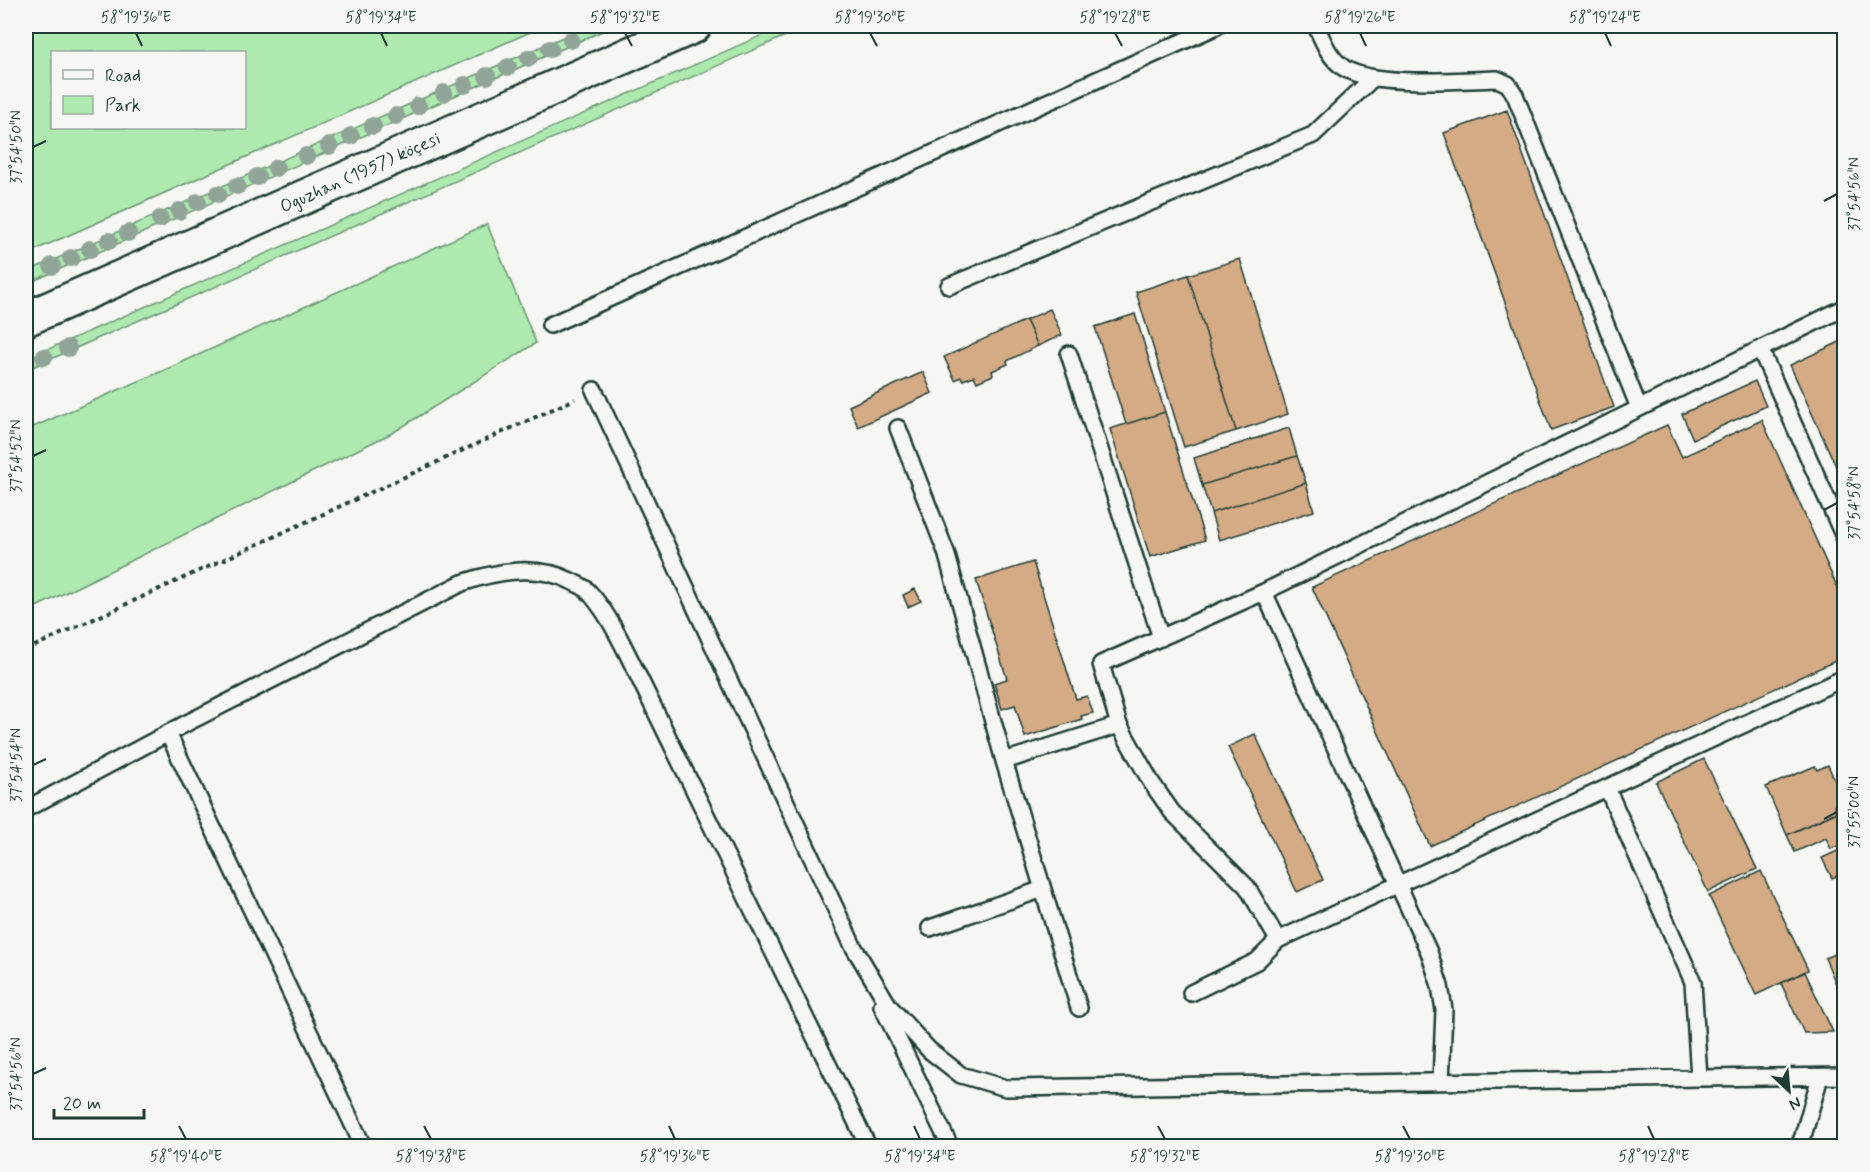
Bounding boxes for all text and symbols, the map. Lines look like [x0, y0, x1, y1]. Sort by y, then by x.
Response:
text: 58°19'36"E [101, 8, 171, 28]
text: 58°19'34"E [345, 8, 417, 28]
text: 58°19'32"E [590, 8, 660, 28]
text: 58°19'30"E [835, 8, 906, 28]
text: 58°19'28"E [1080, 8, 1151, 28]
text: 58°19'26"E [1325, 8, 1396, 28]
text: 58°19'24"E [1569, 8, 1641, 28]
legend [51, 51, 246, 129]
text: Road [105, 64, 141, 88]
text: Park [105, 94, 141, 118]
text: 37°54'50"N [7, 110, 27, 184]
street label: Oguzhan (1957) köçesi [276, 127, 444, 219]
text: 37°54'56"N [1845, 157, 1865, 231]
text: 37°54'52"N [7, 419, 27, 493]
text: 37°54'58"N [1845, 466, 1865, 540]
text: 37°54'54"N [7, 728, 27, 802]
text: 37°55'00"N [1845, 776, 1865, 848]
text: 37°54'56"N [7, 1037, 27, 1111]
north arrow [1759, 1061, 1819, 1121]
scale bar [54, 1082, 144, 1120]
text: N [1786, 1091, 1804, 1115]
text: 20 m [63, 1092, 101, 1116]
text: 58°19'40"E [150, 1147, 223, 1167]
text: 58°19'38"E [396, 1147, 466, 1167]
text: 58°19'36"E [640, 1147, 710, 1167]
text: 58°19'34"E [884, 1147, 956, 1167]
text: 58°19'32"E [1130, 1147, 1200, 1167]
text: 58°19'30"E [1375, 1147, 1446, 1167]
text: 58°19'28"E [1619, 1147, 1690, 1167]

